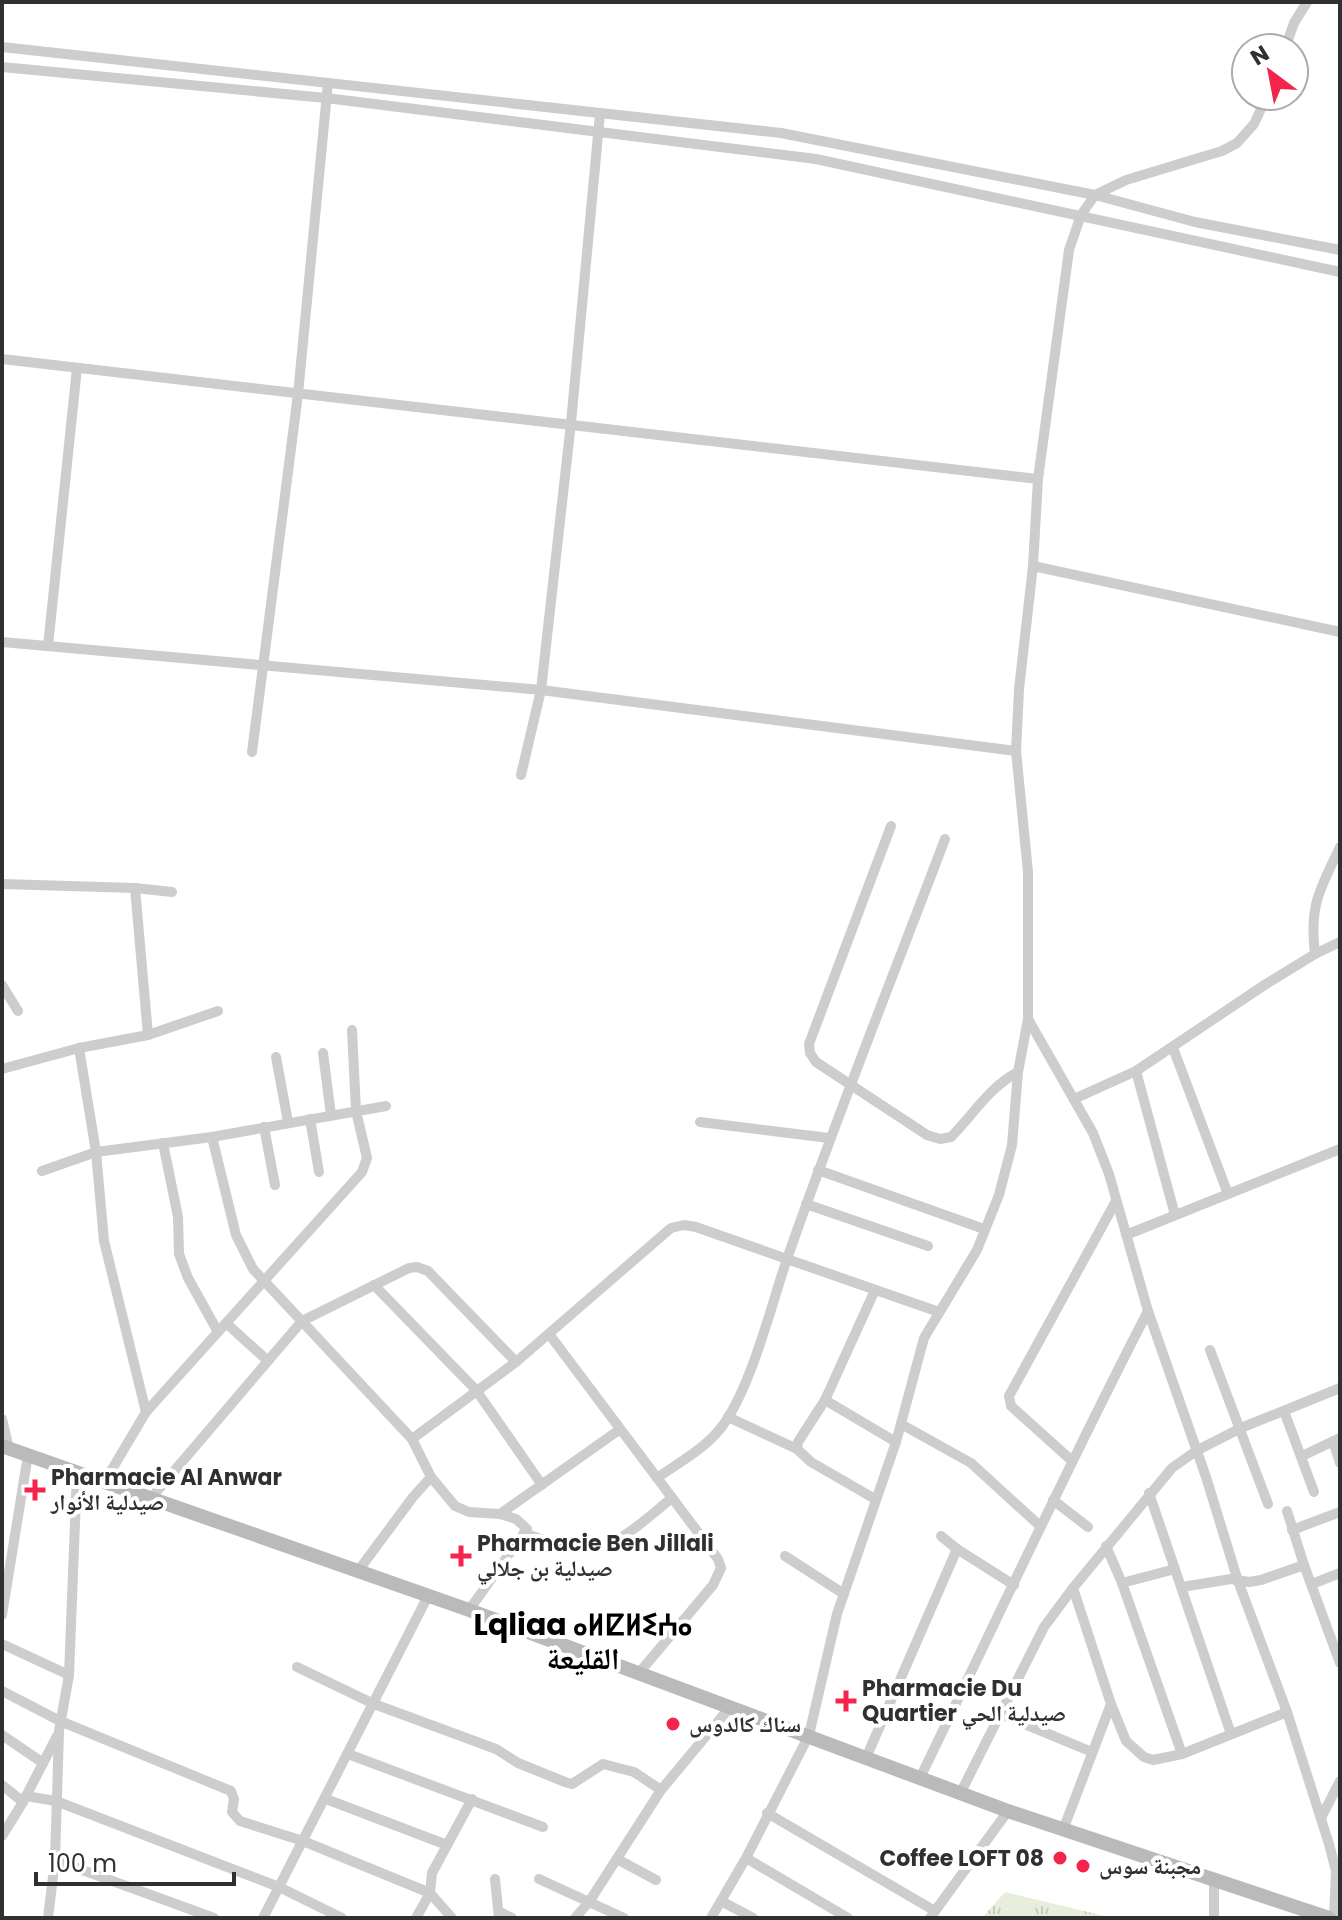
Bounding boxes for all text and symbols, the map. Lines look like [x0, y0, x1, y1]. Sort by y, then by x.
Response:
north arrow [1230, 32, 1310, 112]
text: N [1244, 38, 1275, 73]
place label: Pharmacie Al Anwar صيدلية الأنوار [50, 1462, 282, 1518]
marker: Pharmacie Al Anwar صيدلية الأنوار [26, 1481, 44, 1499]
place label: Pharmacie Ben Jillali صيدلية بن جلالي [477, 1528, 714, 1585]
marker: Pharmacie Ben Jillali صيدلية بن جلالي [452, 1547, 470, 1565]
district label: Lqliaa ⴰⵍⵇⵍⵉⵄⴰ القليعة [474, 1603, 692, 1680]
place label: Pharmacie Du Quartier صيدلية الحي [862, 1673, 1066, 1730]
marker: Pharmacie Du Quartier صيدلية الحي [837, 1692, 855, 1710]
place label: سناك كالدوس [689, 1709, 801, 1740]
marker: سناك كالدوس [664, 1715, 682, 1733]
scale bar [36, 1836, 234, 1886]
place label: Coffee LOFT 08 [880, 1843, 1044, 1874]
text: 100 m [48, 1847, 117, 1880]
marker: Coffee LOFT 08 [1051, 1849, 1069, 1867]
place label: مجبنة سوس [1099, 1851, 1201, 1882]
marker: مجبنة سوس [1074, 1857, 1092, 1875]

